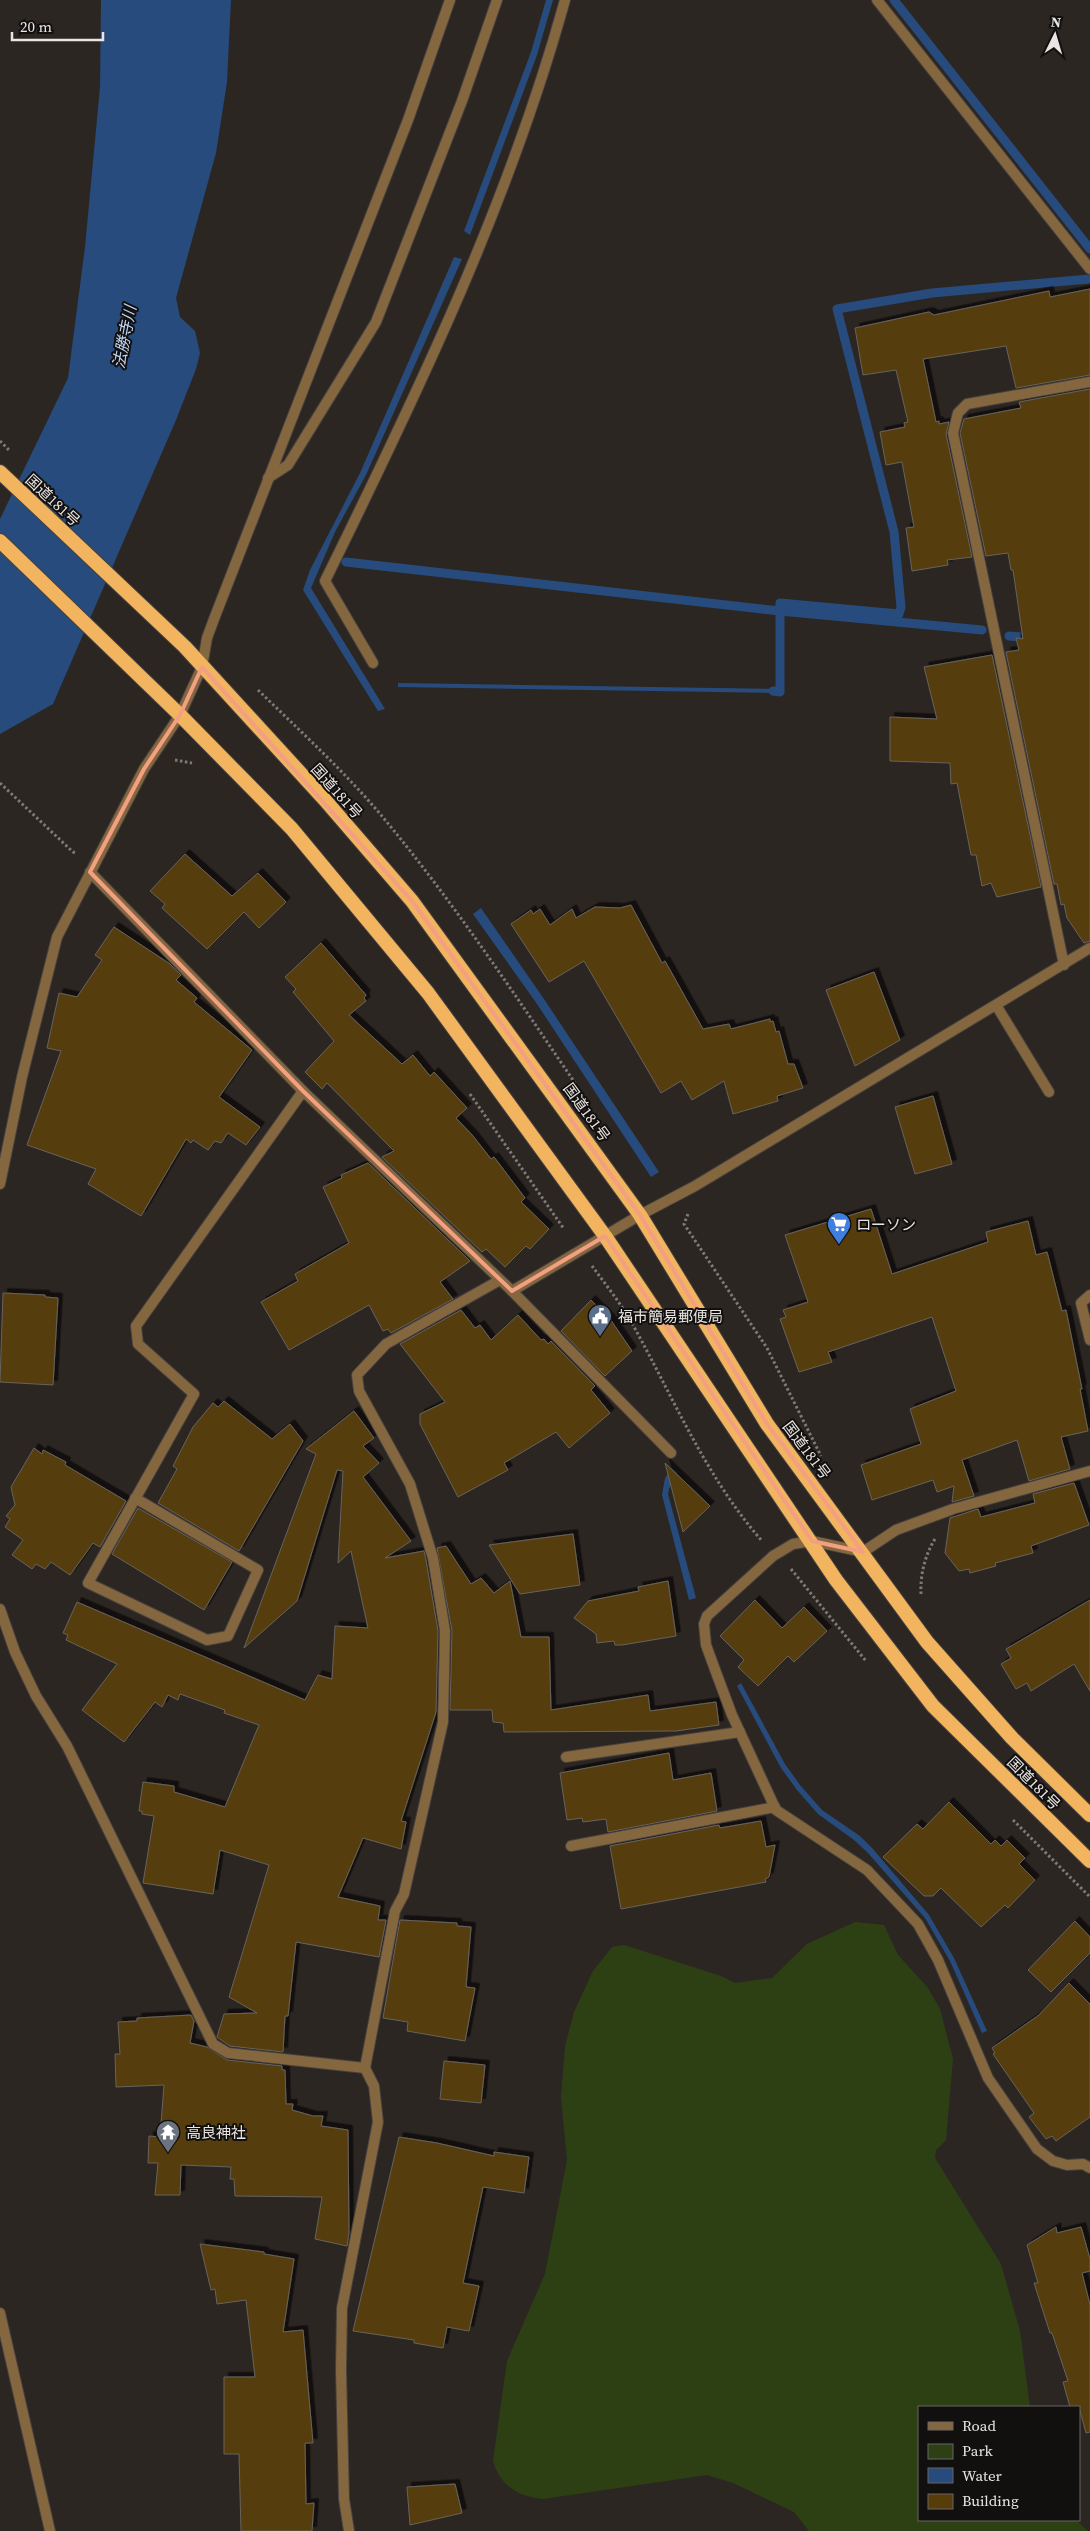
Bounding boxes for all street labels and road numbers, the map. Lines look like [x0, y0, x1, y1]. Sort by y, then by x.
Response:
street label: 国道181号 [21, 469, 85, 531]
street label: 国道181号 [307, 759, 367, 823]
street label: 国道181号 [559, 1079, 615, 1145]
street label: 国道181号 [778, 1417, 836, 1483]
street label: 国道181号 [1003, 1752, 1065, 1814]

